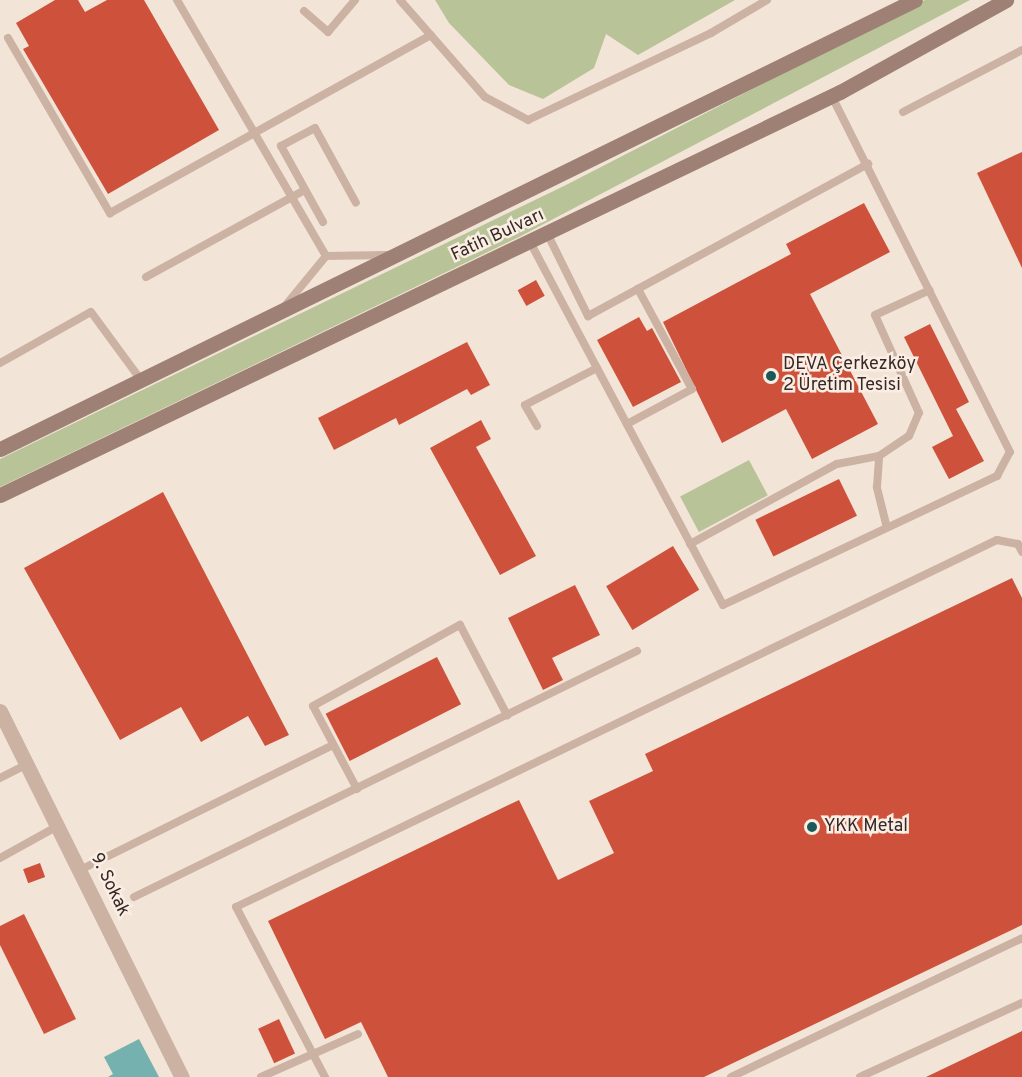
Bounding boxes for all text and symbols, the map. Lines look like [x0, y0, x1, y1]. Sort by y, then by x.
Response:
street label: Fatih Bulvarı [448, 205, 548, 267]
place label: DEVA Çerkezköy 2 Üretim Tesisi [783, 355, 917, 398]
marker: DEVA Çerkezköy 2 Üretim Tesisi [764, 369, 778, 383]
place label: YKK Metal [824, 816, 908, 838]
marker: YKK Metal [805, 820, 819, 834]
street label: 9. Sokak [84, 850, 134, 920]

